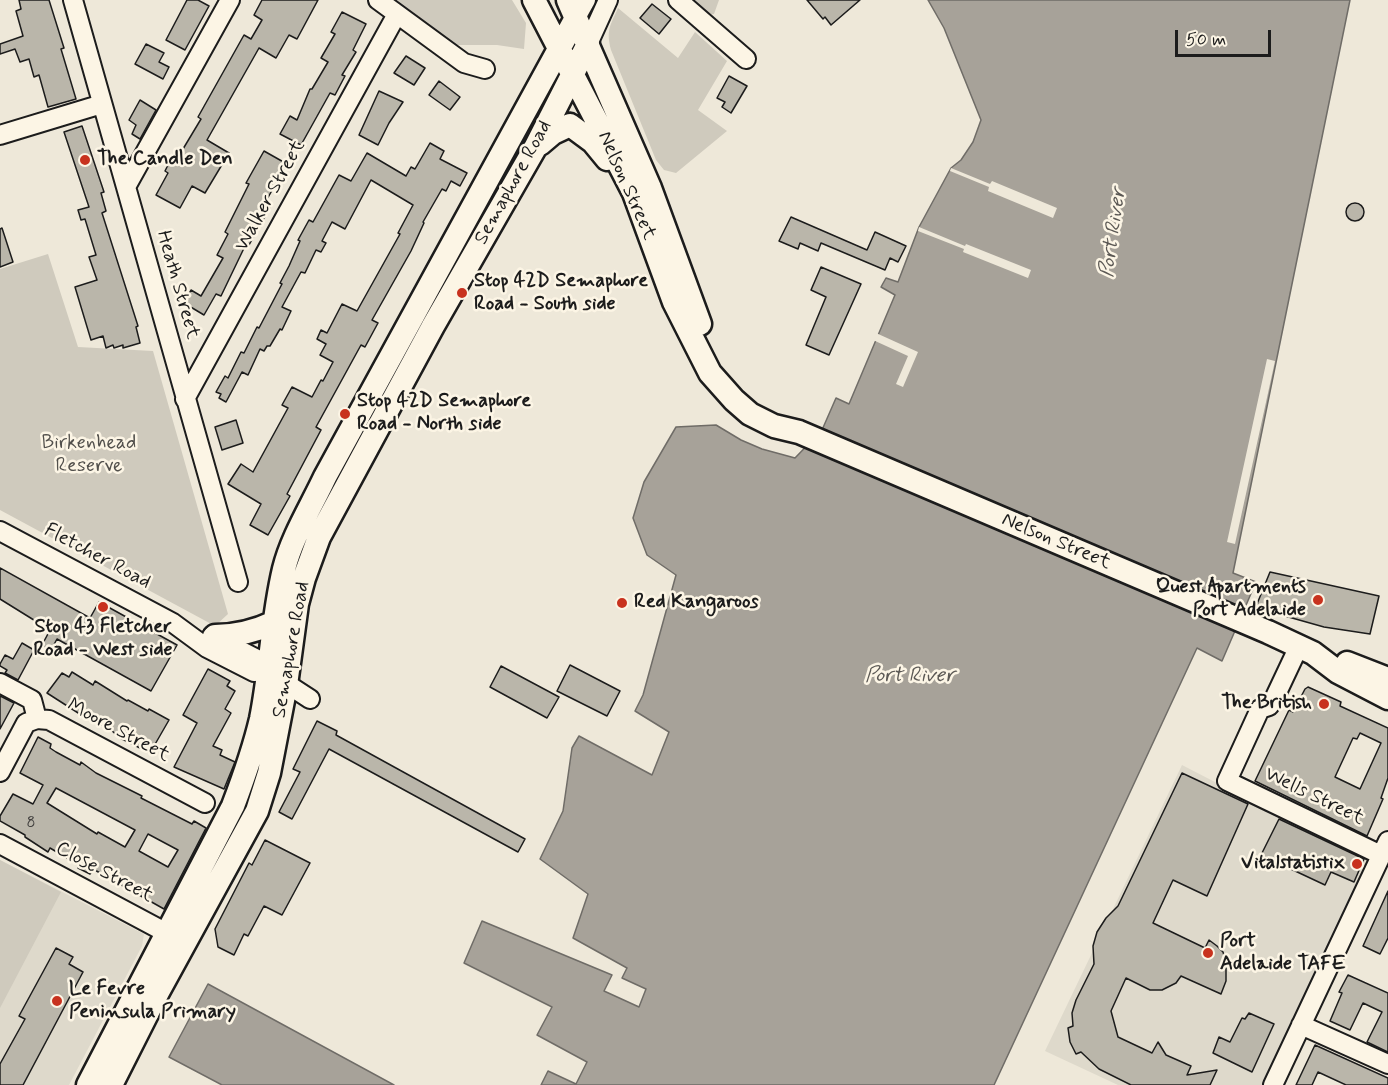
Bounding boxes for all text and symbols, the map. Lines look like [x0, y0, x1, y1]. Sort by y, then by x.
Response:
scale bar [1178, 18, 1274, 56]
text: 50 m [1186, 28, 1226, 52]
street label: Semaphore Road [470, 117, 558, 249]
street label: Nelson Street [591, 128, 661, 244]
street label: Walker Street [231, 136, 311, 256]
place label: The Candle Den [97, 148, 233, 172]
marker: The Candle Den [78, 153, 92, 167]
water label: Port River [1095, 187, 1133, 279]
street label: Heath Street [150, 228, 204, 342]
place label: Stop 42D Semaphore Road - South side [474, 270, 648, 317]
marker: Stop 42D Semaphore Road - South side [455, 286, 469, 300]
place label: Stop 42D Semaphore Road - North side [357, 390, 531, 437]
marker: Stop 42D Semaphore Road - North side [338, 407, 352, 421]
park label: Birkenhead Reserve [41, 432, 137, 479]
street label: Nelson Street [998, 508, 1114, 576]
street label: Fletcher Road [40, 519, 154, 595]
place label: Quest Apartments Port Adelaide [1156, 576, 1306, 623]
street label: Semaphore Road [268, 580, 316, 720]
place label: Red Kangaroos [634, 591, 759, 615]
marker: Quest Apartments Port Adelaide [1311, 593, 1325, 607]
marker: Red Kangaroos [615, 596, 629, 610]
marker: Stop 43 Fletcher Road - West side [96, 600, 110, 614]
place label: Stop 43 Fletcher Road - West side [33, 616, 173, 663]
water label: Port River [865, 664, 955, 690]
place label: The British [1221, 692, 1312, 716]
street label: Moore Street [63, 694, 173, 768]
marker: The British [1317, 697, 1331, 711]
street label: Wells Street [1260, 763, 1368, 831]
house number: 8 [26, 814, 36, 834]
street label: Close Street [51, 837, 157, 909]
place label: Vitalstatistix [1241, 852, 1345, 876]
marker: Vitalstatistix [1350, 857, 1364, 871]
place label: Port Adelaide TAFE [1220, 930, 1346, 977]
marker: Port Adelaide TAFE [1201, 946, 1215, 960]
place label: Le Fevre Peninsula Primary [69, 978, 236, 1025]
marker: Le Fevre Peninsula Primary [50, 994, 64, 1008]

